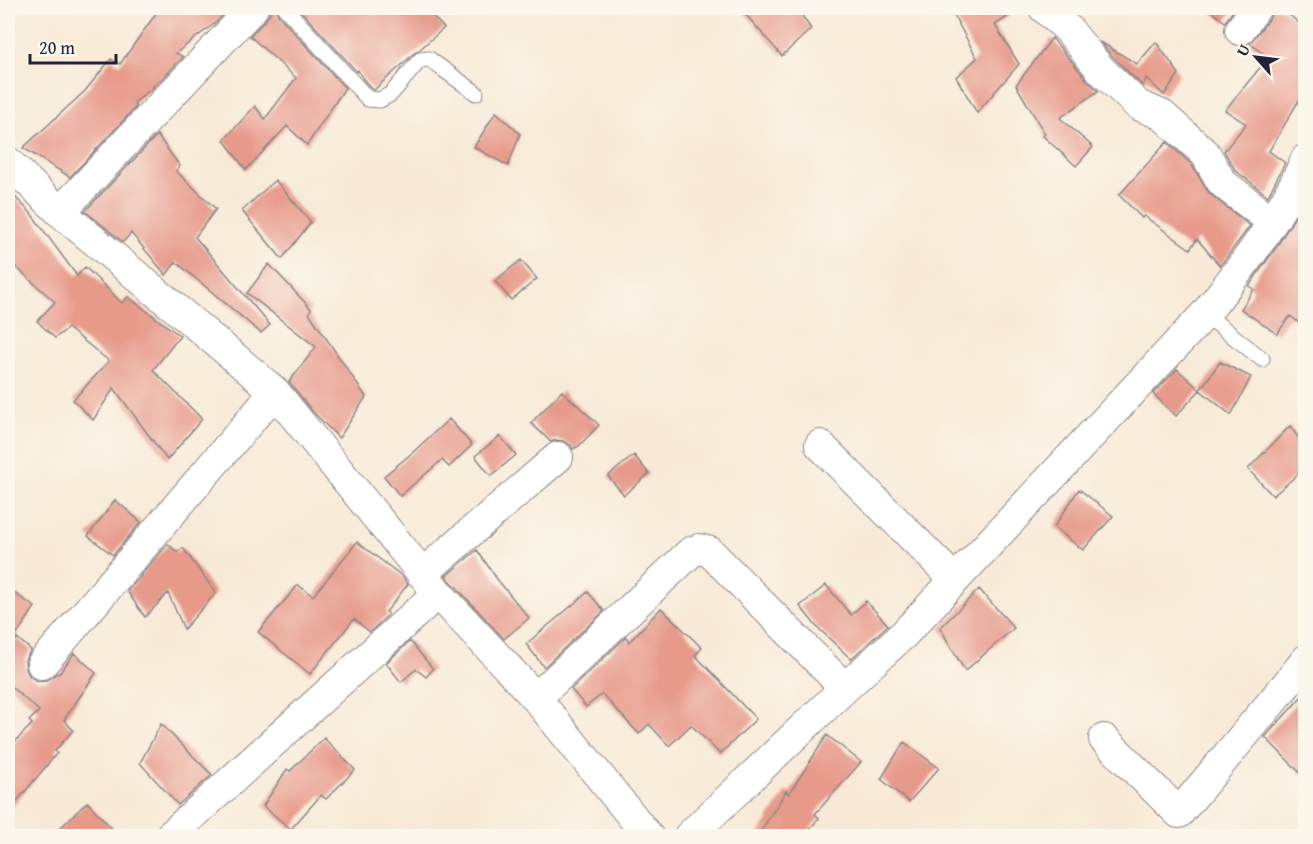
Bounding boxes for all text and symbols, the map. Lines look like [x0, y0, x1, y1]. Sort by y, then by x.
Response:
scale bar [30, 27, 116, 65]
north arrow [1226, 27, 1286, 87]
text: 20 m [39, 34, 75, 61]
text: U [1230, 39, 1256, 60]

